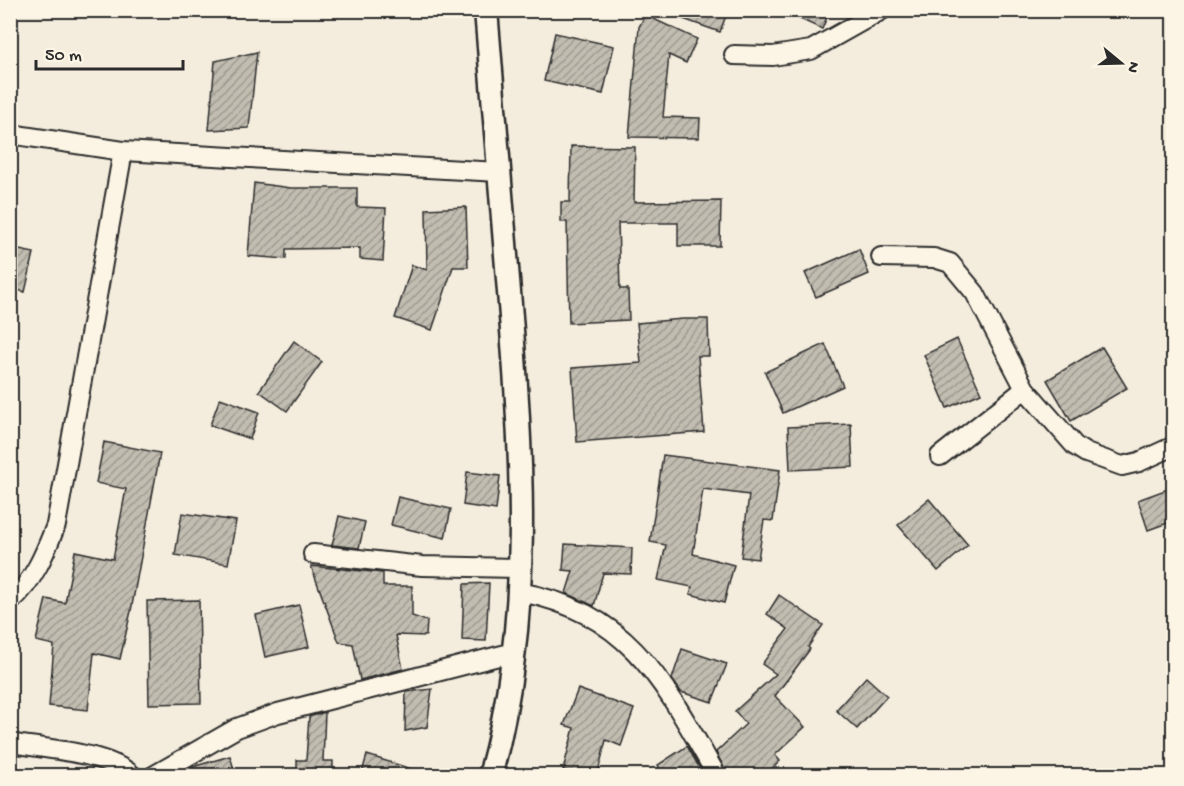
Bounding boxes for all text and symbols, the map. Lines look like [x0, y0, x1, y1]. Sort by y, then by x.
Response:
scale bar [36, 33, 183, 71]
north arrow [1091, 33, 1151, 93]
text: 50 m [45, 46, 82, 67]
text: N [1121, 59, 1143, 75]

